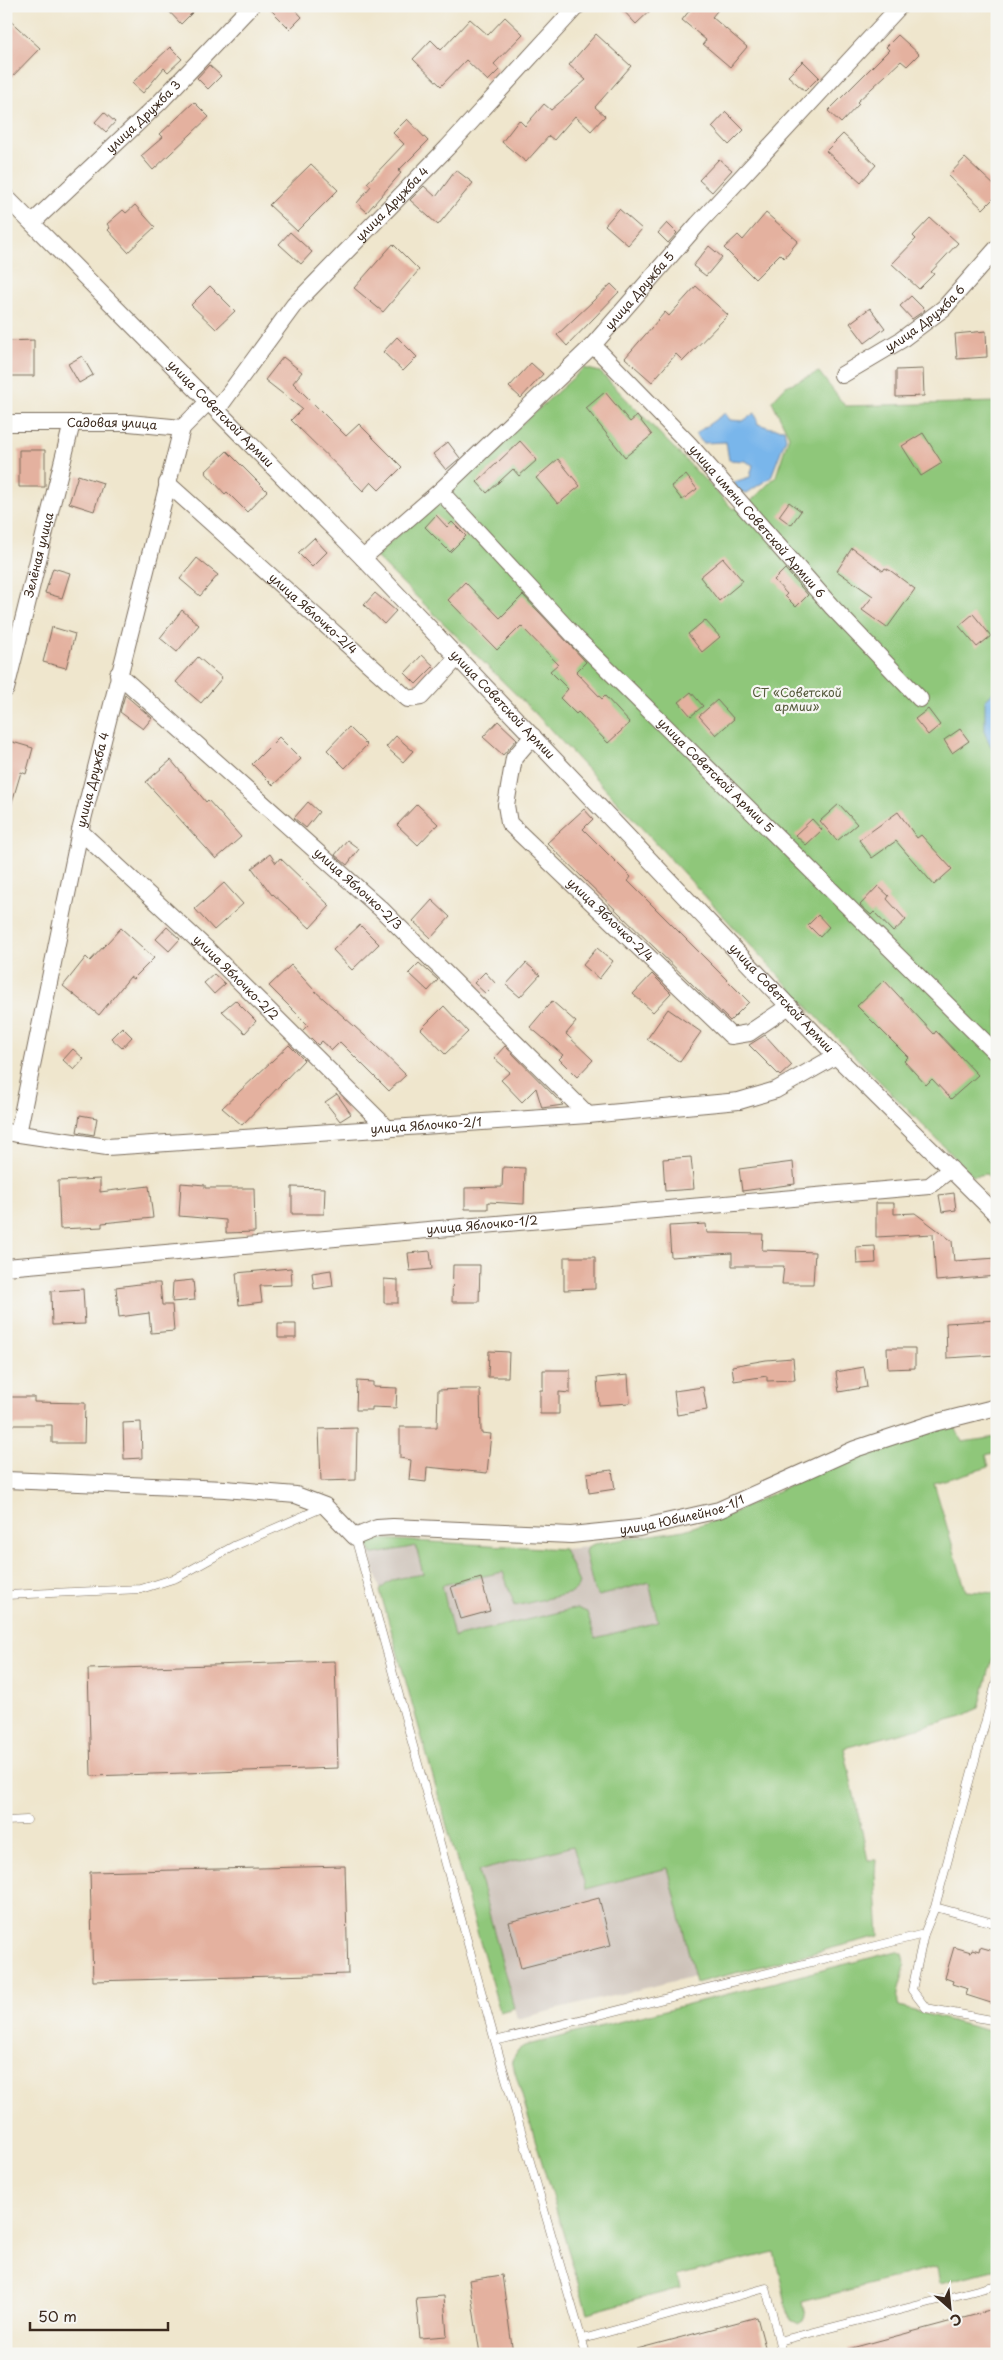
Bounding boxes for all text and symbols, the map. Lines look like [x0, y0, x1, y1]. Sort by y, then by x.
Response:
street label: улица Дружба 3 [101, 76, 184, 157]
street label: улица Дружба 4 [351, 162, 432, 245]
street label: улица Дружба 5 [600, 247, 678, 333]
street label: улица Дружба 6 [881, 280, 969, 355]
street label: улица Советской Армии [164, 355, 279, 471]
street label: Садовая улица [67, 413, 158, 434]
street label: улица имени Советской Армии 6 [686, 440, 830, 601]
street label: Зелёная улица [19, 510, 58, 599]
street label: улица Яблочко-2/4 [265, 568, 362, 658]
street label: улица Советской Армии [447, 645, 559, 763]
park label: СТ «Советской армии» [752, 683, 842, 715]
street label: улица Советской Армии 5 [654, 713, 778, 836]
street label: улица Дружба 4 [71, 730, 113, 829]
street label: улица Яблочко-2/3 [310, 843, 407, 933]
street label: улица Яблочко-2/4 [563, 873, 658, 965]
street label: улица Яблочко-2/2 [189, 930, 283, 1024]
street label: улица Советской Армии [726, 939, 838, 1056]
street label: улица Яблочко-2/1 [370, 1112, 482, 1137]
street label: улица Яблочко-1/2 [426, 1210, 539, 1238]
street label: улица Юбилейное-1/1 [619, 1490, 747, 1538]
north arrow [926, 2282, 976, 2332]
scale bar [30, 2300, 168, 2332]
text: 50 m [38, 2304, 77, 2327]
text: С [947, 2308, 966, 2332]

